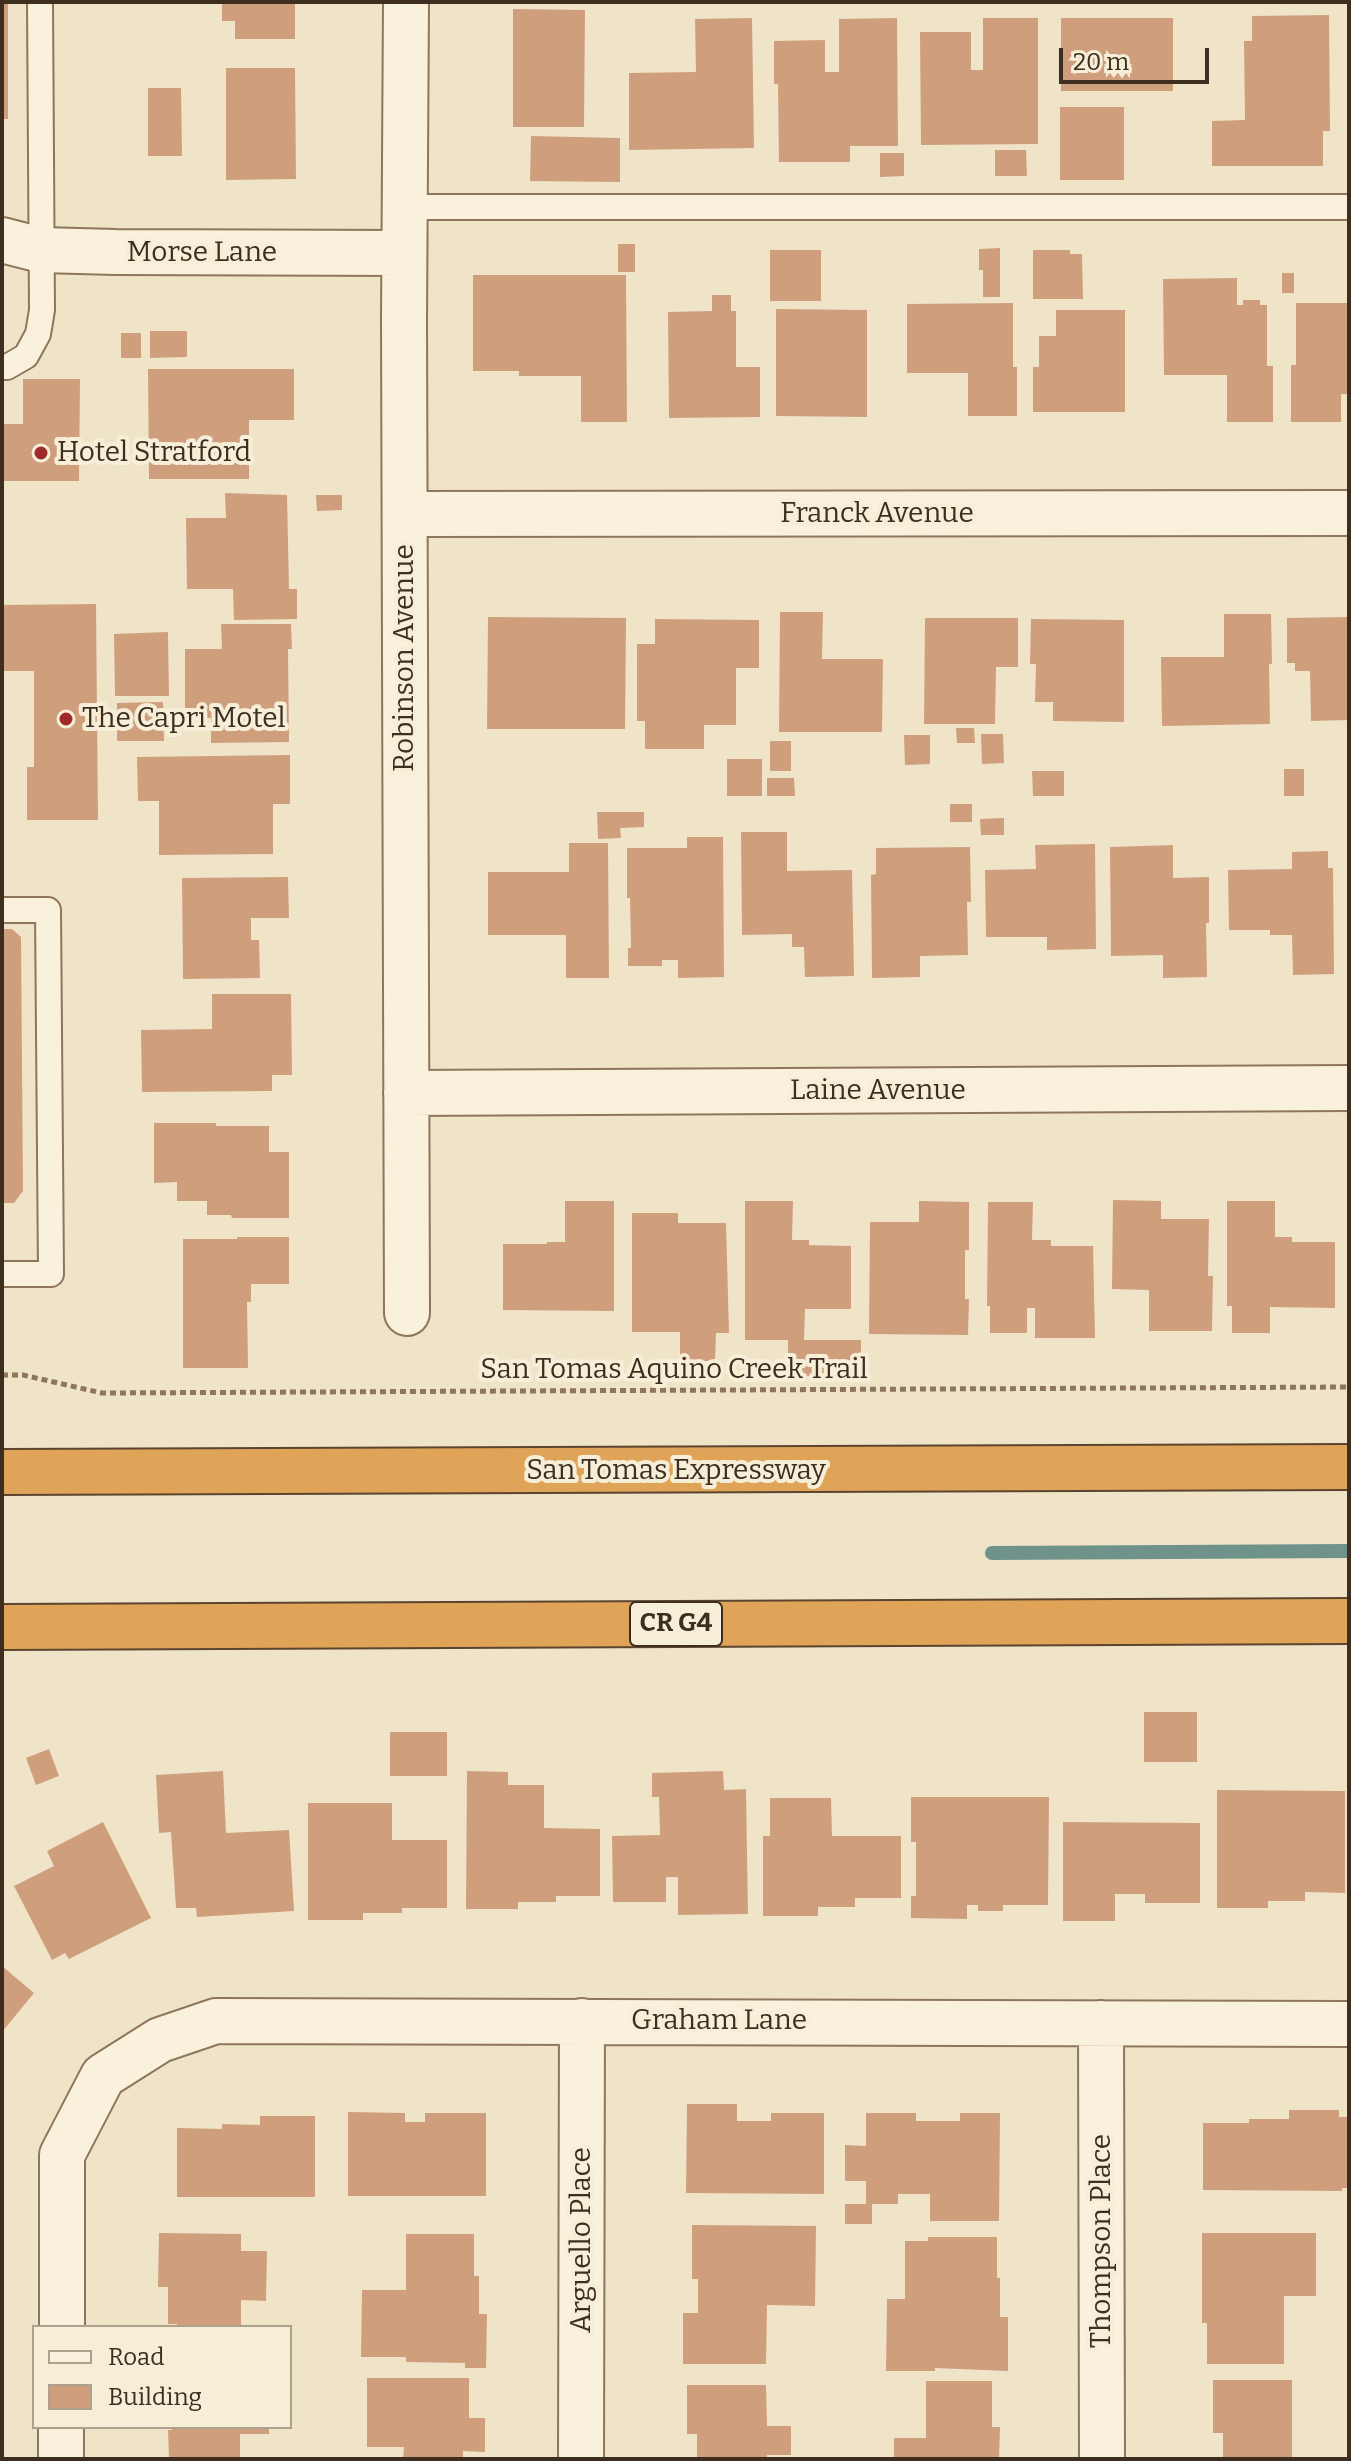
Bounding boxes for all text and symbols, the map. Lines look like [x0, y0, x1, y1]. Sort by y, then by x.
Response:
scale bar [1063, 32, 1213, 82]
text: 20 m [1073, 48, 1129, 76]
street label: Morse Lane [127, 236, 277, 270]
place label: Hotel Stratford [57, 436, 251, 470]
marker: Hotel Stratford [32, 444, 50, 462]
street label: Franck Avenue [780, 497, 974, 531]
street label: Robinson Avenue [388, 544, 422, 772]
place label: The Capri Motel [82, 702, 286, 736]
marker: The Capri Motel [57, 710, 75, 728]
street label: Laine Avenue [790, 1074, 966, 1108]
street label: San Tomas Aquino Creek Trail [480, 1353, 868, 1387]
street label: San Tomas Expressway [526, 1454, 826, 1488]
road number: CR G4 [630, 1602, 722, 1646]
street label: Graham Lane [631, 2004, 807, 2038]
street label: Thompson Place [1085, 2134, 1119, 2348]
street label: Arguello Place [565, 2147, 599, 2333]
legend [32, 2325, 292, 2429]
text: Road [108, 2343, 164, 2371]
text: Building [108, 2383, 202, 2411]

